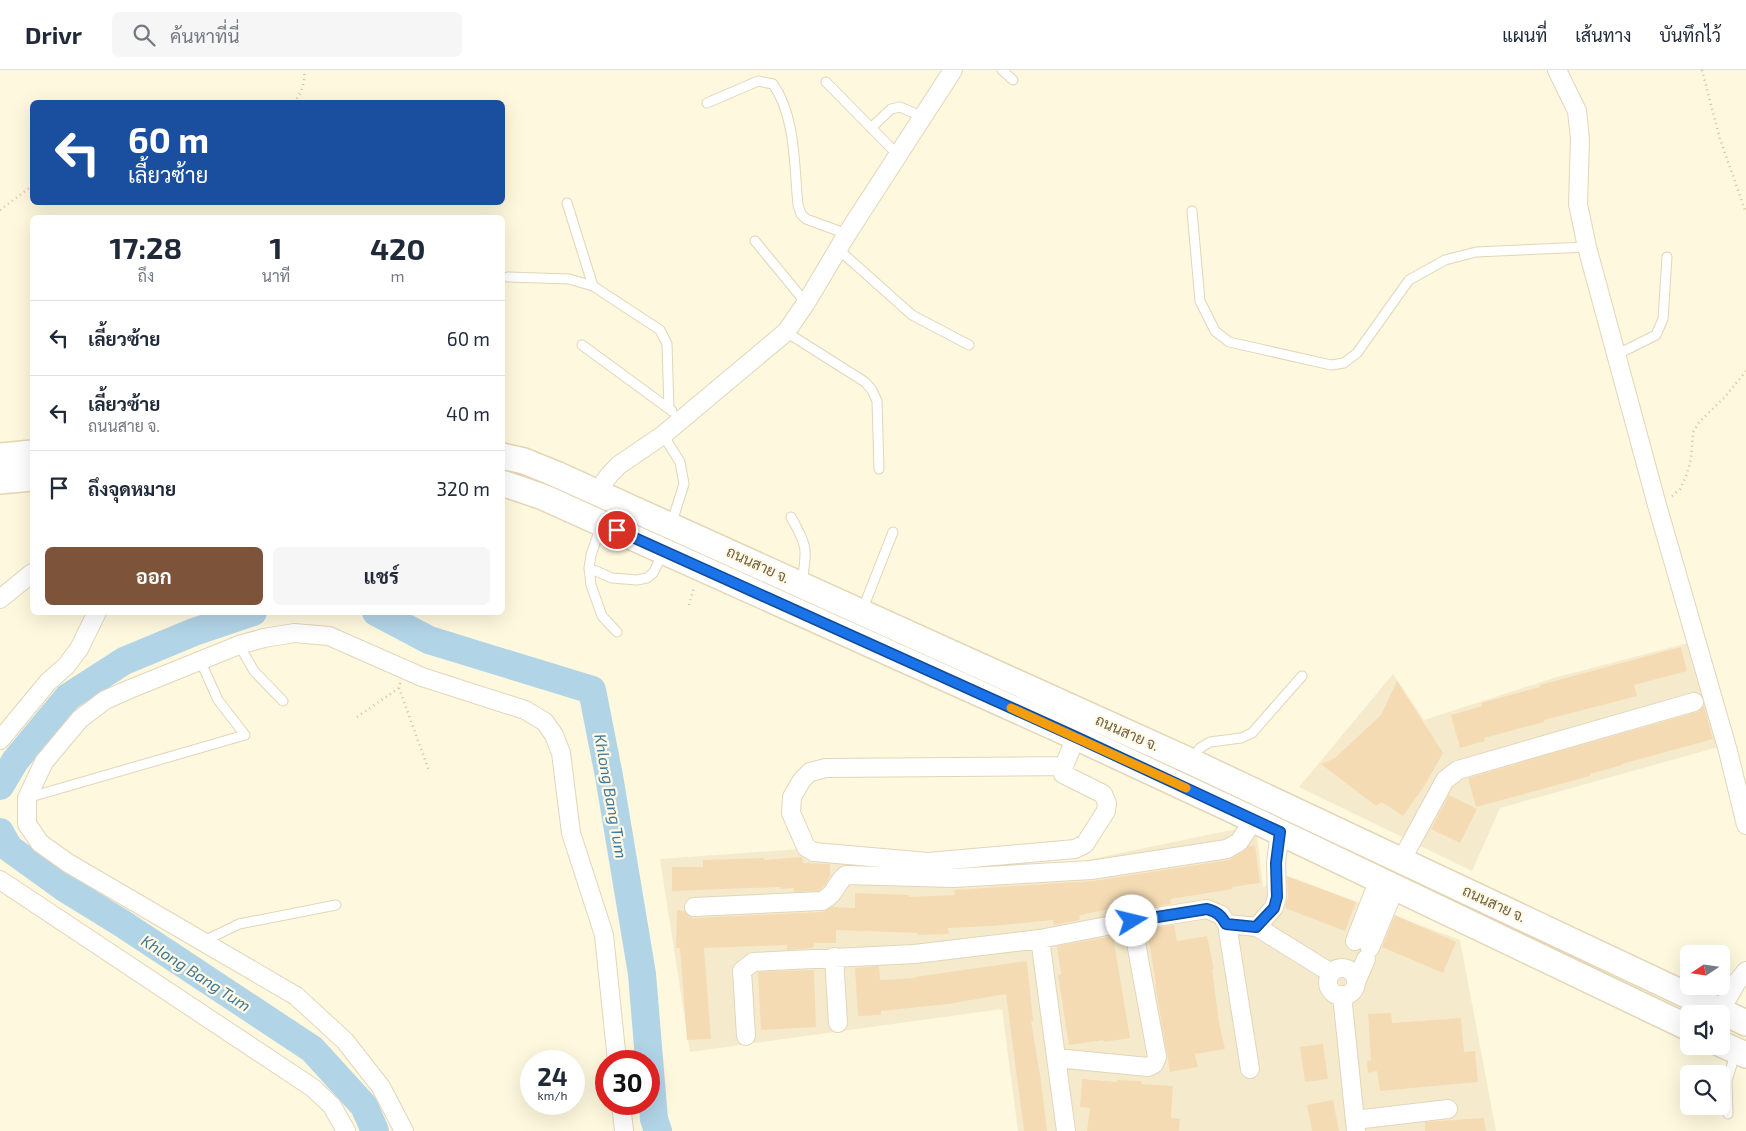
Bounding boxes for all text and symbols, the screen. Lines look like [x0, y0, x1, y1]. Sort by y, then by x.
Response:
search box [112, 12, 462, 57]
text: Drivr [25, 20, 82, 49]
icon: search [130, 21, 158, 49]
text: ค้นหาที่นี่ [170, 24, 240, 47]
text: แผนที่ [1502, 24, 1547, 46]
text: เส้นทาง [1575, 24, 1631, 46]
text: บันทึกไว้ [1659, 24, 1721, 46]
text: 60 m [128, 118, 209, 160]
icon: left [45, 120, 110, 185]
text: เลี้ยวซ้าย [128, 161, 208, 187]
text: 17:28 [110, 229, 182, 265]
text: 1 [270, 229, 283, 265]
text: 420 [370, 230, 425, 266]
text: ถึง [138, 266, 154, 285]
text: นาที [262, 266, 290, 285]
text: m [391, 266, 405, 285]
icon: left [45, 324, 73, 352]
text: เลี้ยวซ้าย [88, 327, 160, 350]
text: 60 m [447, 327, 490, 350]
text: เลี้ยวซ้าย [88, 392, 160, 415]
icon: left [45, 399, 73, 427]
text: 40 m [446, 402, 490, 425]
text: ถนนสาย จ. [88, 416, 160, 435]
icon: arrive [45, 474, 73, 502]
text: ถึงจุดหมาย [88, 477, 176, 500]
text: 320 m [436, 477, 490, 500]
pin [596, 509, 638, 551]
icon: arrive [603, 516, 631, 544]
street label: ถนนสาย จ. [724, 542, 793, 587]
button: ออก [45, 547, 263, 605]
button: แชร์ [273, 547, 490, 605]
street label: ถนนสาย จ. [1093, 710, 1162, 754]
water label: Khlong Bang Tum [591, 732, 632, 860]
street label: ถนนสาย จ. [1460, 881, 1529, 926]
position arrow [1105, 894, 1157, 946]
water label: Khlong Bang Tum [138, 930, 254, 1015]
north arrow [1680, 945, 1730, 995]
map controls [1680, 945, 1730, 1115]
button: sound [1680, 1005, 1730, 1055]
speed limit sign: 30 [595, 1050, 660, 1115]
text: 24 [537, 1061, 568, 1091]
button: search [1680, 1065, 1730, 1115]
text: km/h [538, 1088, 567, 1102]

